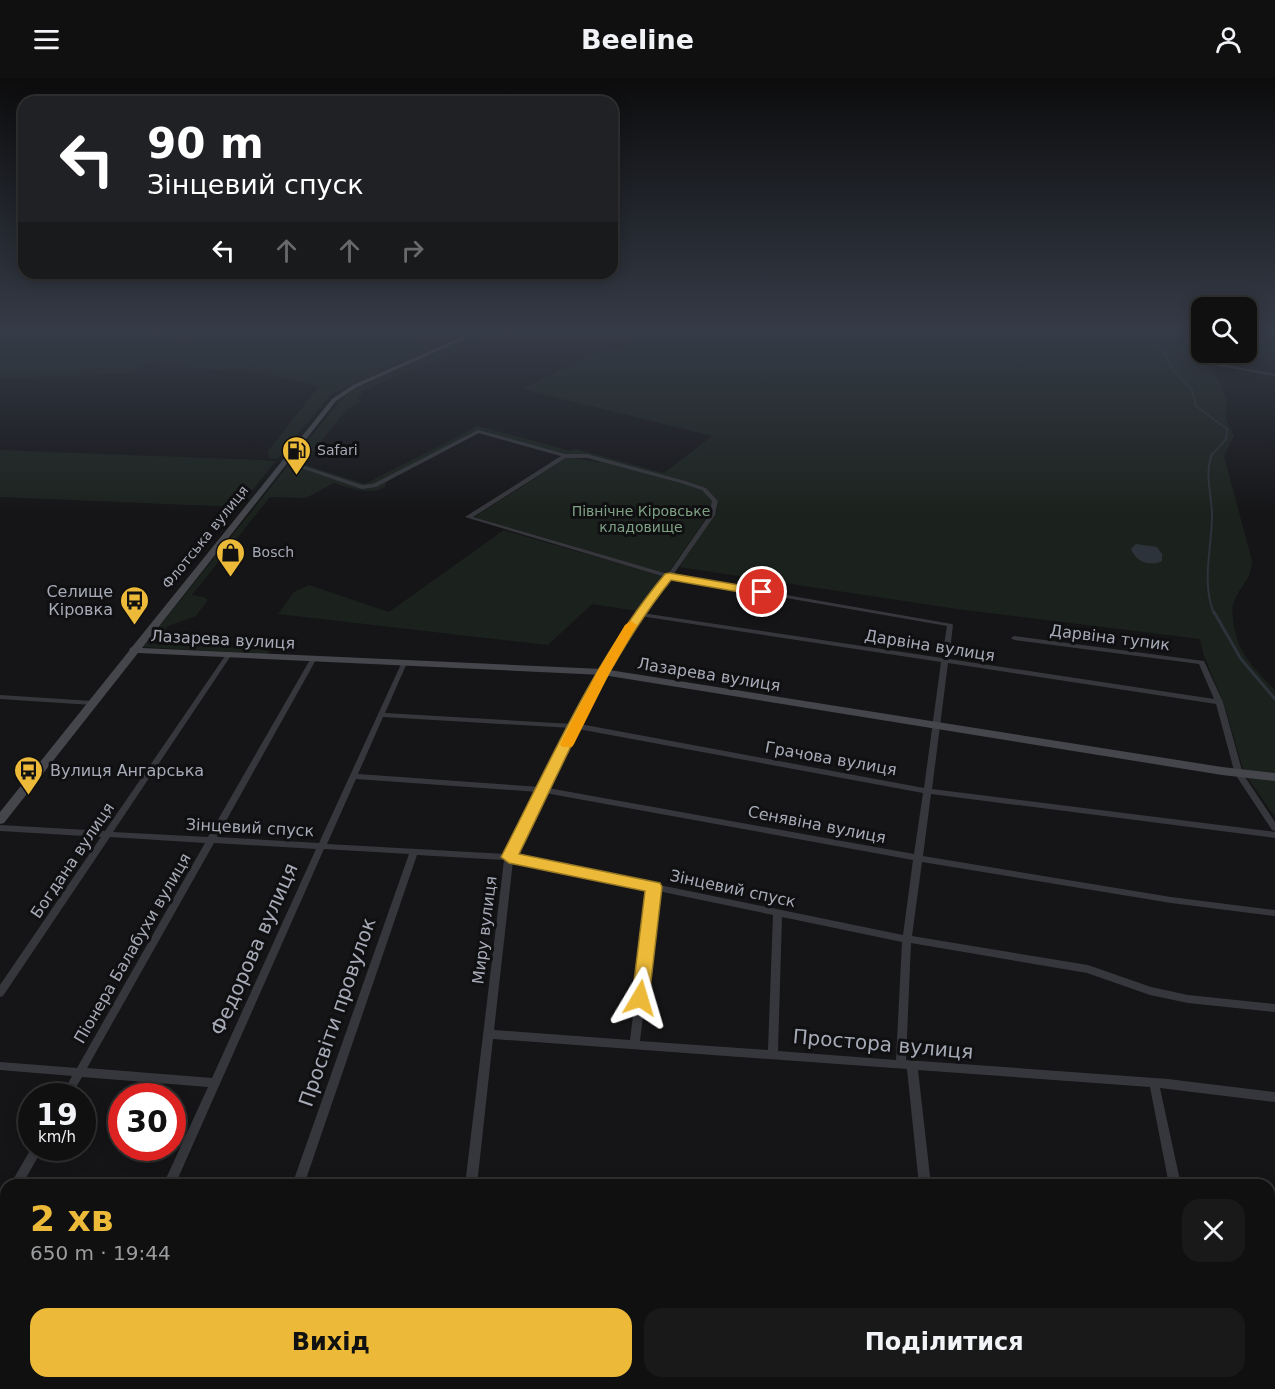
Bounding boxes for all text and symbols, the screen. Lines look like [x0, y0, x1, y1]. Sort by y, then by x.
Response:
icon: menu [30, 23, 63, 56]
icon: person [1212, 23, 1245, 56]
text: Beeline [581, 24, 694, 55]
text: 90 m [147, 119, 264, 168]
icon: left [48, 120, 126, 198]
text: Зінцевий спуск [147, 169, 364, 200]
icon: left [207, 234, 240, 267]
icon: ahead [270, 234, 303, 267]
icon: ahead [333, 234, 366, 267]
icon: right [396, 234, 429, 267]
map controls [1191, 297, 1257, 363]
button: search [1191, 297, 1257, 363]
fuel station icon: Safari [280, 434, 312, 476]
place label: Safari [317, 442, 358, 458]
street label: Флотська вулиця [159, 482, 251, 592]
park label: Північне Кіровське кладовище [572, 503, 710, 535]
shop icon: Bosch [215, 536, 247, 578]
place label: Bosch [252, 544, 294, 560]
pin [736, 566, 787, 617]
icon: arrive [745, 575, 778, 608]
place label: Селище Кіровка [46, 582, 113, 619]
bus stop icon: Селище Кіровка [118, 584, 150, 626]
street label: Дарвіна тупик [1049, 621, 1171, 654]
street label: Лазарева вулиця [150, 626, 296, 653]
street label: Дарвіна вулиця [863, 626, 996, 665]
street label: Лазарева вулиця [636, 654, 782, 695]
street label: Грачова вулиця [764, 738, 898, 779]
bus stop icon: Вулиця Ангарська [13, 754, 45, 796]
place label: Вулиця Ангарська [50, 761, 204, 780]
street label: Богдана вулиця [27, 799, 118, 922]
street label: Сенявіна вулиця [746, 802, 888, 847]
street label: Зінцевий спуск [185, 815, 315, 840]
street label: Піонера Балабухи вулиця [70, 850, 195, 1047]
street label: Федорова вулиця [205, 859, 303, 1039]
street label: Зінцевий спуск [668, 866, 798, 911]
street label: Миру вулиця [468, 875, 501, 985]
street label: Просвіти провулок [293, 914, 381, 1110]
position arrow [608, 966, 672, 1030]
street label: Простора вулиця [792, 1024, 974, 1064]
speed limit sign: 30 [108, 1083, 186, 1161]
text: 19 [36, 1097, 78, 1132]
text: km/h [38, 1128, 76, 1146]
text: 2 хв [30, 1198, 114, 1239]
button: close [1182, 1199, 1245, 1262]
text: 650 m · 19:44 [30, 1241, 171, 1265]
button: Вихід [30, 1308, 632, 1377]
button: Поділитися [644, 1308, 1245, 1377]

